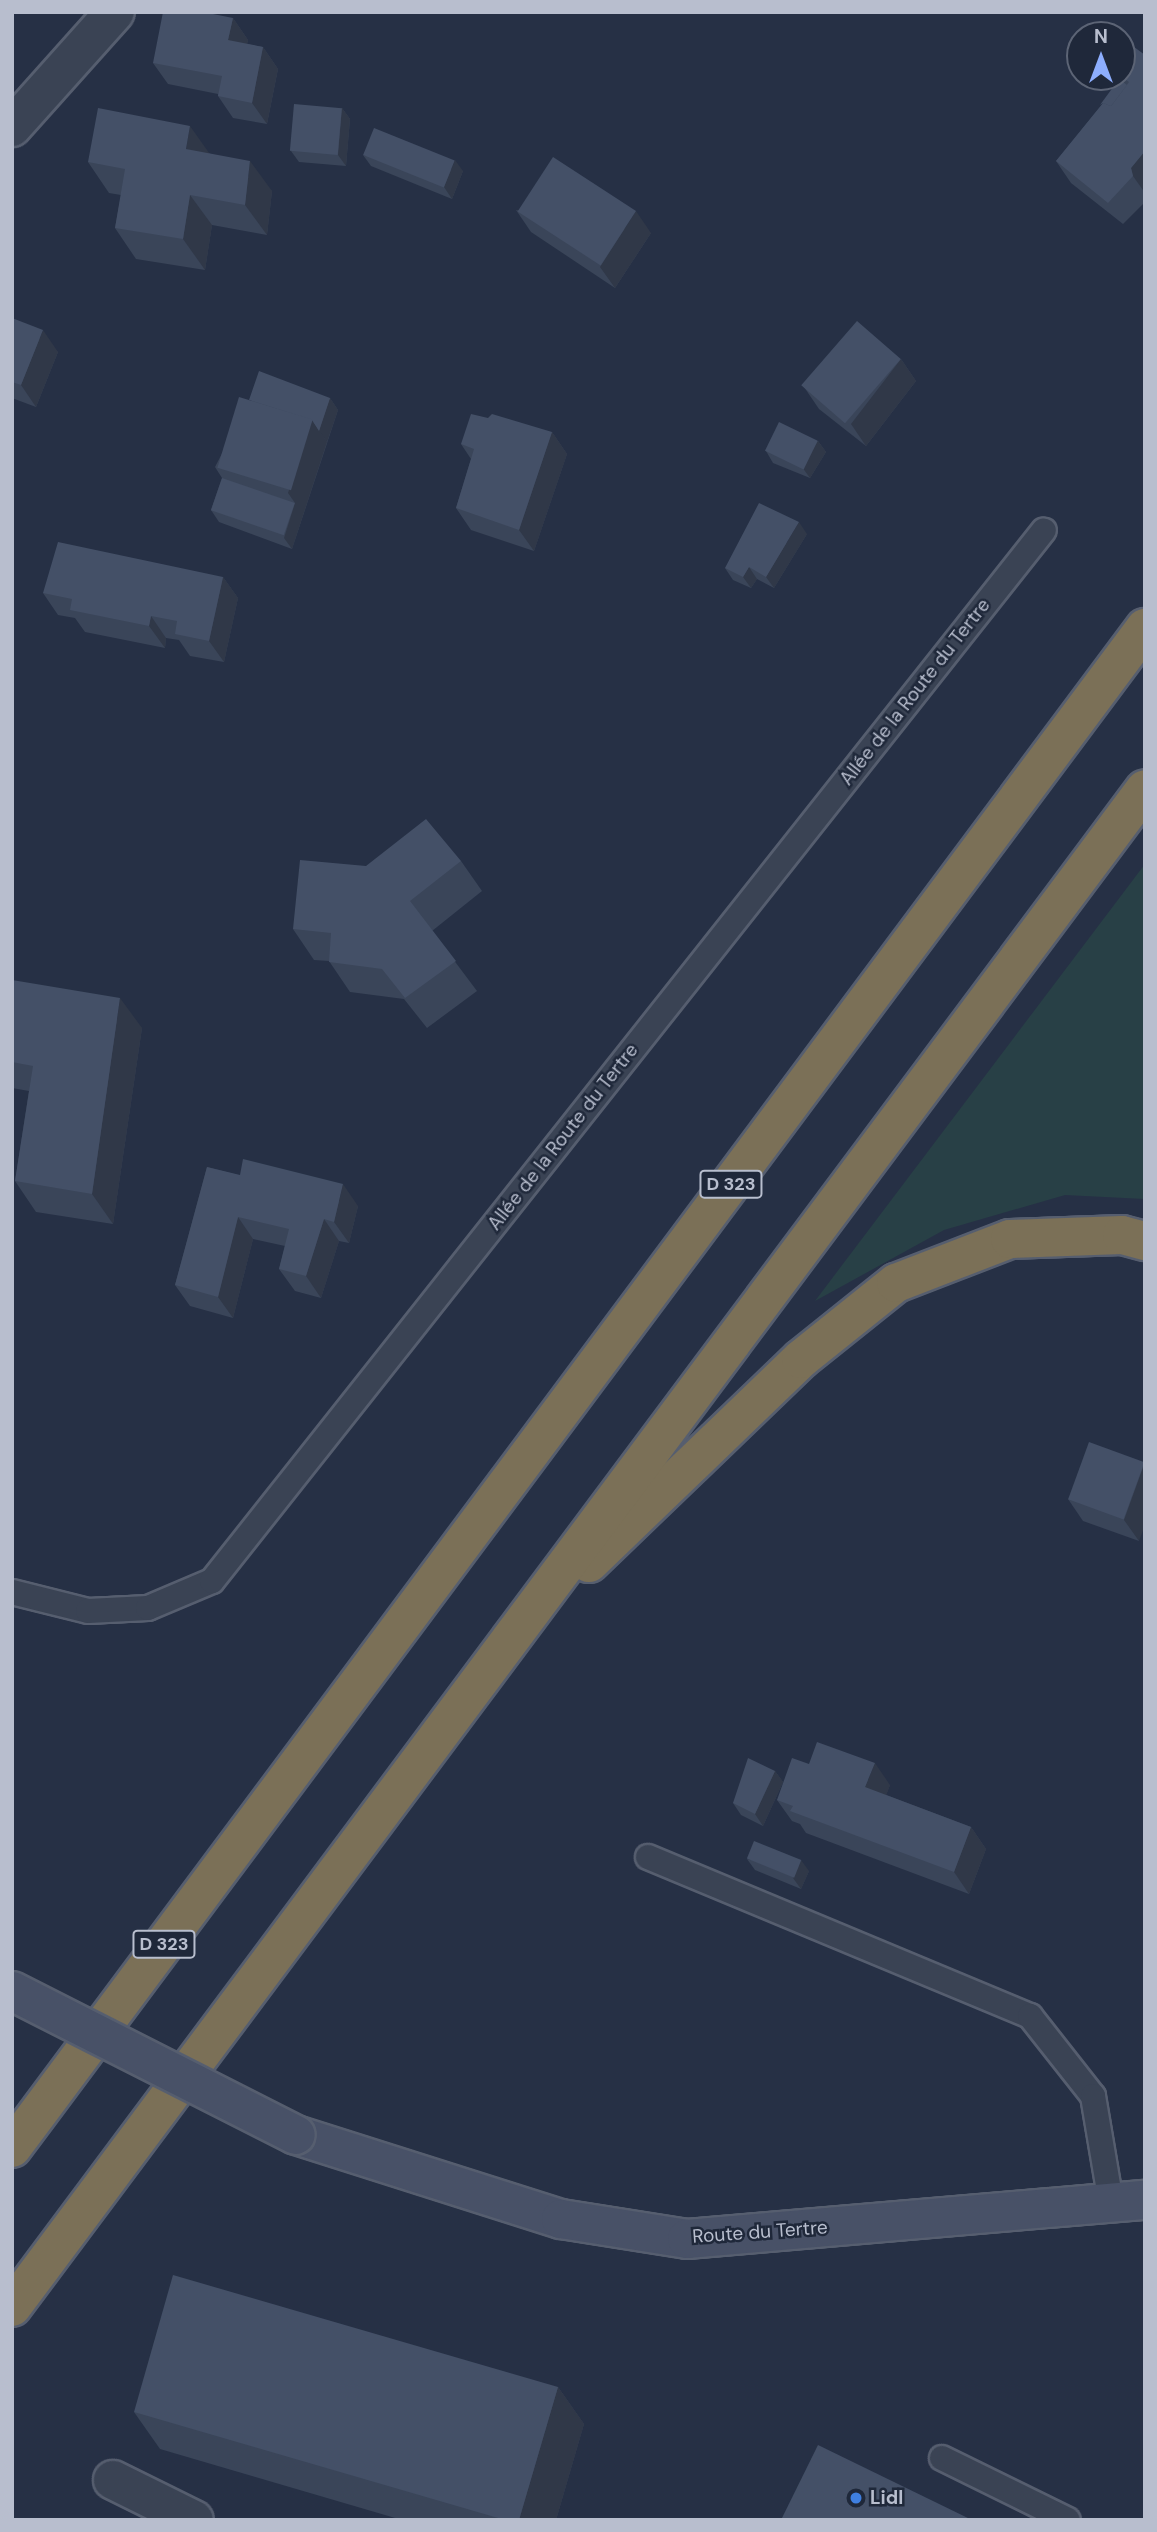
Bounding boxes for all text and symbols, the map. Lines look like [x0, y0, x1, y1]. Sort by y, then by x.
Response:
north arrow [1066, 21, 1136, 91]
text: N [1094, 24, 1108, 49]
street label: Allée de la Route du Tertre [835, 594, 995, 790]
street label: Allée de la Route du Tertre [483, 1039, 643, 1235]
road number: D 323 [698, 1170, 764, 1198]
road number: D 323 [131, 1930, 197, 1958]
street label: Route du Tertre [692, 2216, 828, 2248]
place label: Lidl [870, 2487, 903, 2509]
marker: Lidl [848, 2490, 864, 2506]

